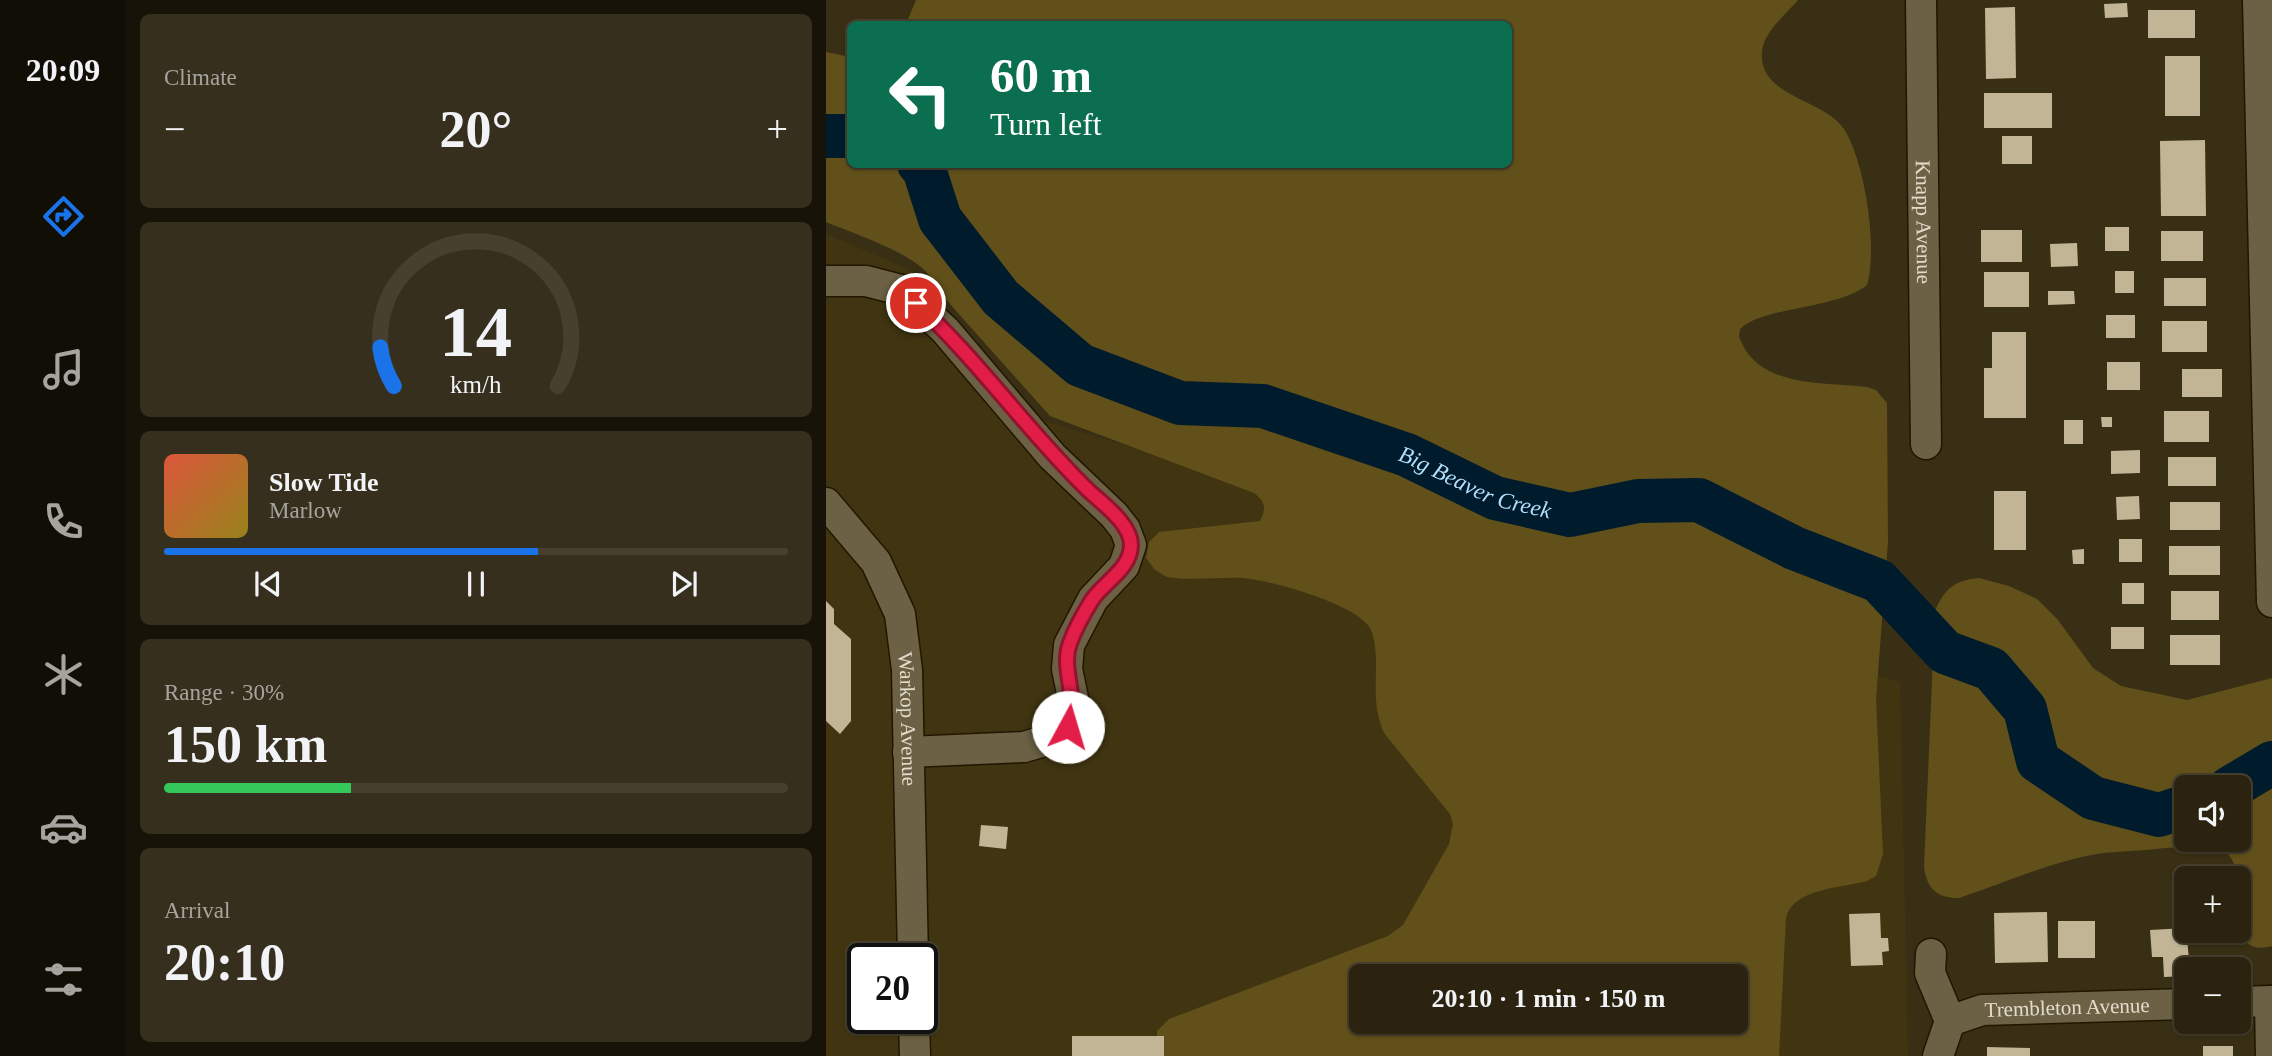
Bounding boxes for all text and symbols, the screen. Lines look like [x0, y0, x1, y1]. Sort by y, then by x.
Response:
text: 60 m [990, 48, 1092, 103]
icon: left [875, 49, 966, 140]
text: 20:09 [26, 52, 100, 88]
text: Climate [164, 65, 237, 90]
text: 20° [440, 101, 512, 158]
text: Turn left [990, 106, 1102, 142]
text: − [164, 108, 185, 150]
text: + [767, 108, 788, 150]
street label: Knapp Avenue [1911, 160, 1936, 284]
icon: directions [39, 192, 88, 241]
pin [886, 273, 946, 333]
icon: arrive [897, 284, 935, 322]
text: 14 [440, 291, 512, 372]
icon: music [39, 345, 88, 394]
text: km/h [450, 370, 502, 397]
water label: Big Beaver Creek [1396, 441, 1554, 523]
text: Slow Tide [269, 468, 379, 497]
icon: phone [39, 497, 88, 546]
text: Marlow [269, 498, 342, 523]
icon: previous [249, 565, 287, 603]
icon: pause [457, 565, 495, 603]
icon: next [665, 565, 703, 603]
icon: climate [39, 650, 88, 699]
street label: Warkop Avenue [893, 651, 921, 786]
text: Range · 30% [164, 680, 284, 705]
position arrow [1031, 690, 1105, 764]
text: 150 km [164, 716, 327, 773]
map controls [2174, 775, 2251, 1034]
button: sound [2174, 775, 2251, 852]
icon: car [39, 803, 88, 852]
button: + [2174, 866, 2251, 943]
text: Arrival [164, 898, 230, 923]
text: 20:10 [164, 934, 285, 991]
speed limit sign: 20 [847, 943, 938, 1034]
icon: filters [39, 955, 88, 1004]
button: − [2174, 957, 2251, 1034]
text: 20:10 · 1 min · 150 m [1432, 984, 1666, 1013]
street label: Trembleton Avenue [1984, 993, 2150, 1022]

